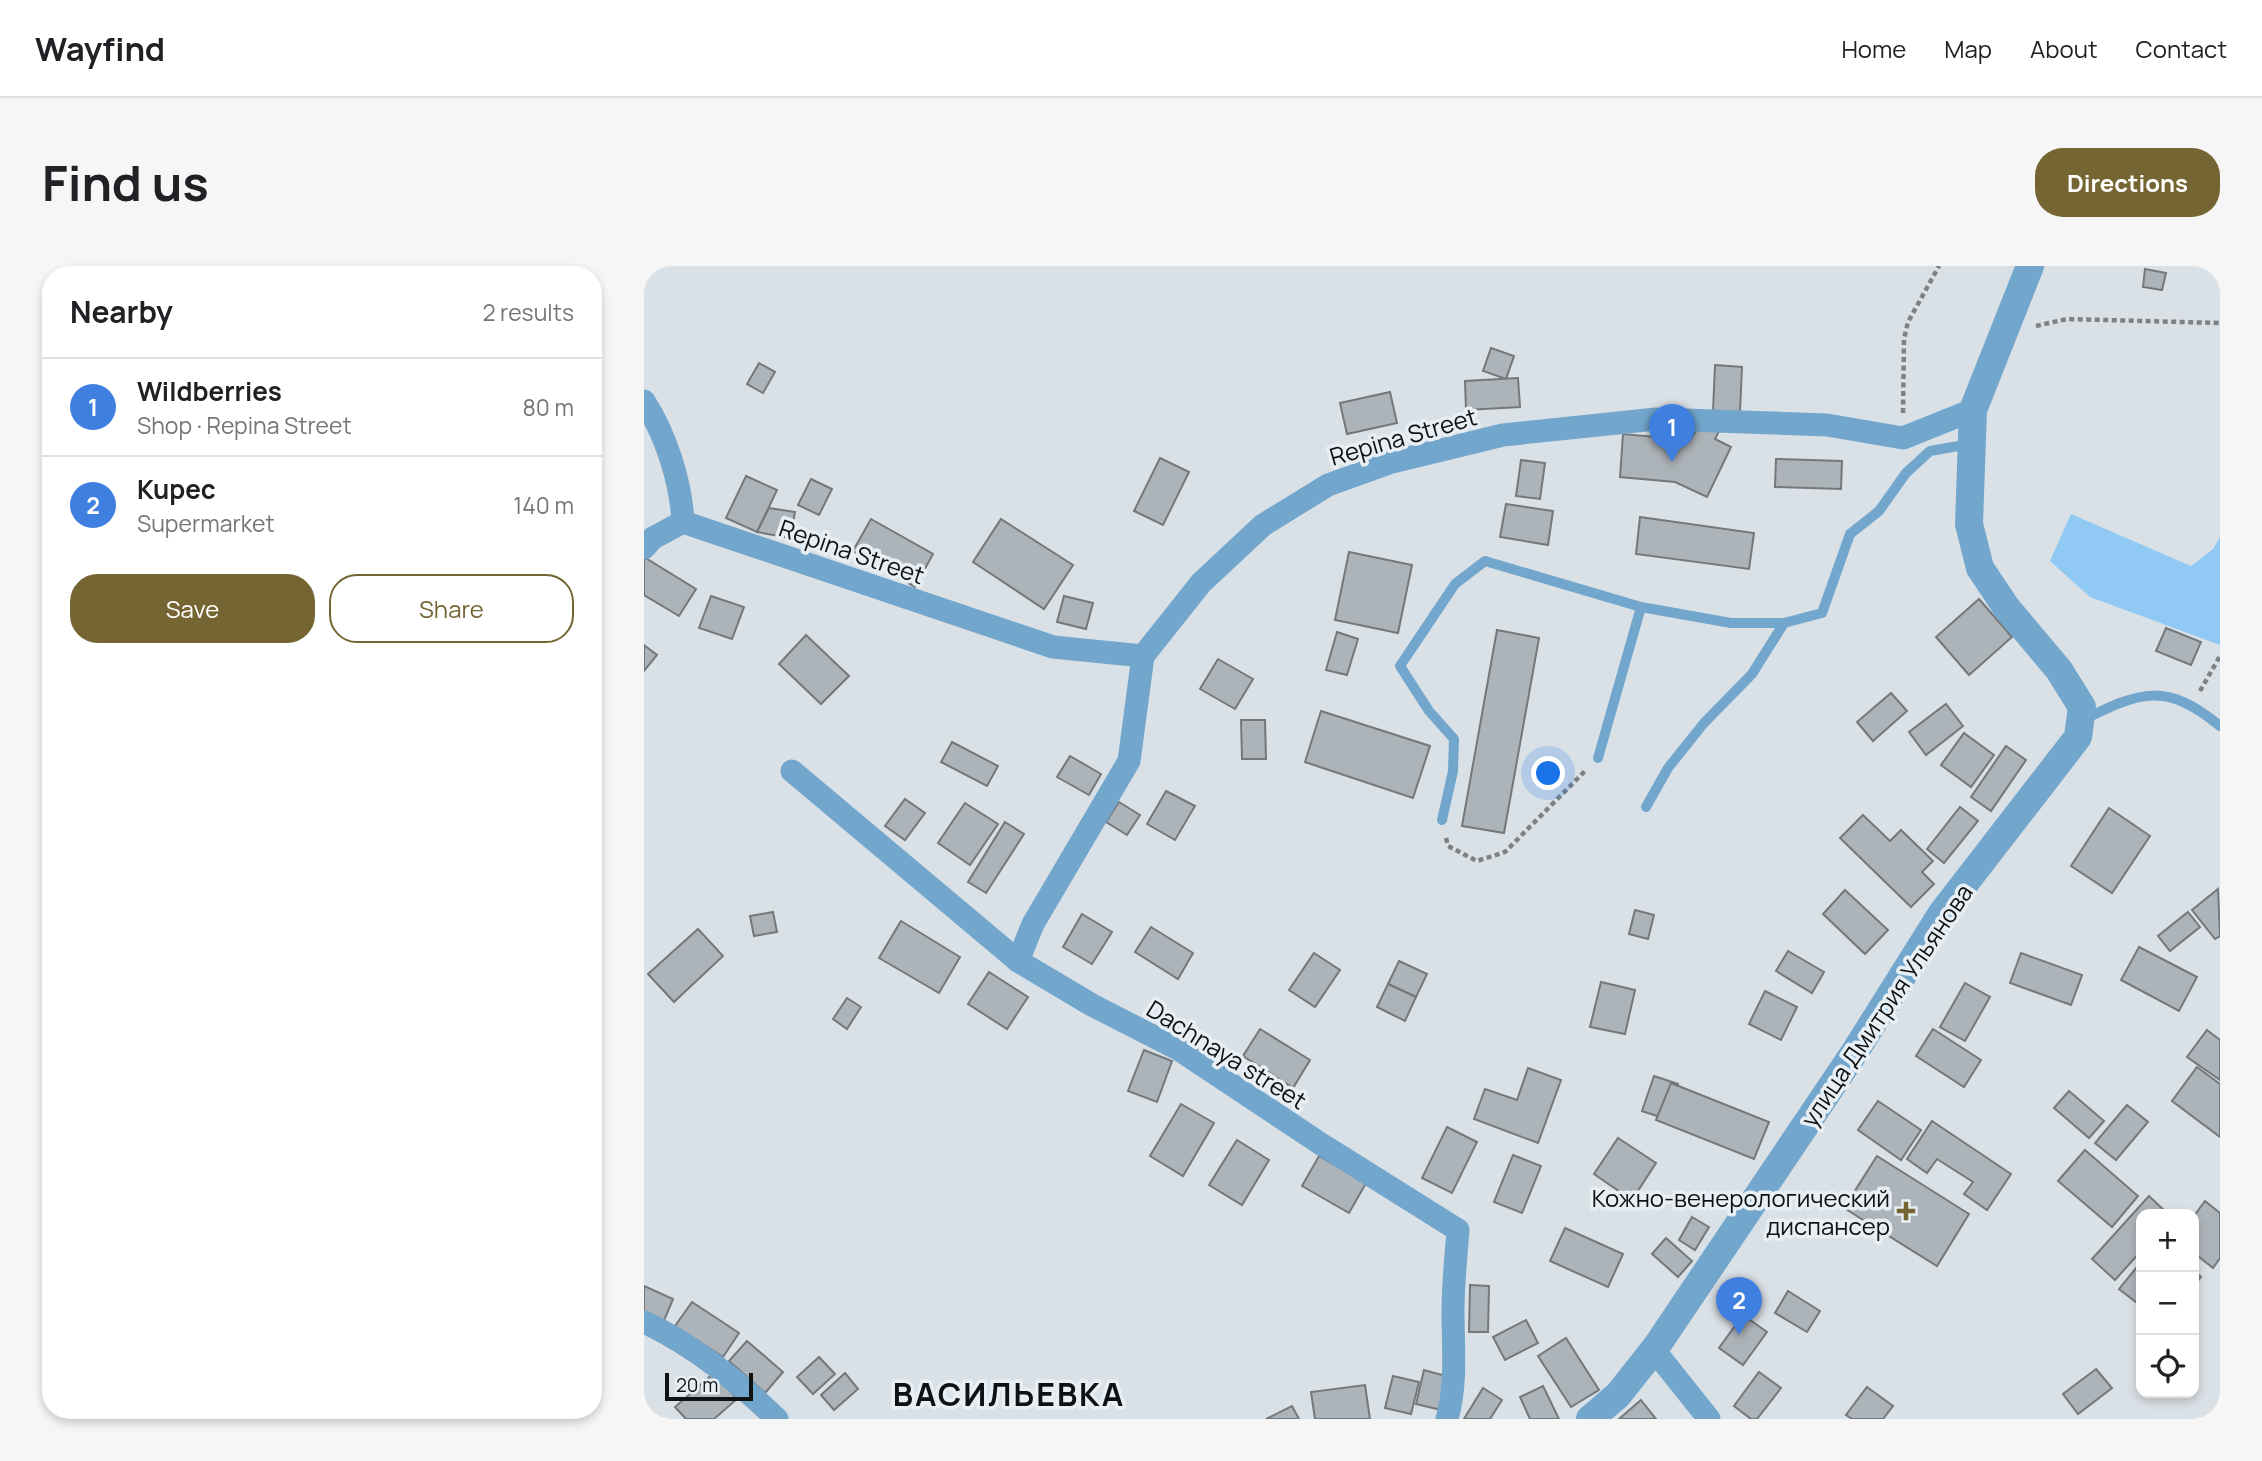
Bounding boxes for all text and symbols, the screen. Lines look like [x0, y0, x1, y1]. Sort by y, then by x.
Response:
text: Wayfind [35, 26, 165, 71]
text: Home [1841, 32, 1906, 65]
text: Map [1944, 32, 1992, 65]
text: About [2030, 32, 2098, 65]
text: Contact [2136, 32, 2227, 65]
button: Directions [2035, 148, 2220, 217]
text: Find us [42, 149, 209, 216]
text: Nearby [70, 291, 173, 332]
text: 2 results [482, 296, 574, 328]
text: Wildberries [137, 373, 282, 409]
text: 1 [88, 391, 98, 423]
text: 80 m [523, 391, 574, 423]
street label: Repina Street [1326, 399, 1480, 473]
pin: 1 [1649, 404, 1695, 462]
text: Shop · Repina Street [137, 409, 352, 441]
text: Kupec [137, 471, 216, 507]
text: 2 [86, 489, 100, 521]
text: 140 m [513, 489, 574, 521]
text: Supermarket [137, 507, 275, 539]
street label: Repina Street [775, 511, 929, 591]
button: Save [70, 574, 315, 643]
button: Share [329, 574, 574, 643]
your location [1531, 756, 1565, 790]
street label: улица Дмитрия Ульянова [1792, 877, 1980, 1133]
street label: Dachnaya street [1141, 992, 1313, 1116]
place label: Кожно-венерологический диспансер [1592, 1181, 1890, 1242]
marker: Кожно-венерологический диспансер [1896, 1201, 1916, 1221]
map controls [2136, 1209, 2199, 1398]
button: + [2136, 1209, 2199, 1272]
button: − [2136, 1272, 2199, 1335]
pin: 2 [1716, 1277, 1762, 1335]
button: locate [2136, 1335, 2199, 1398]
scale bar [665, 1370, 752, 1402]
text: 20 m [676, 1372, 718, 1398]
district label: ВАСИЛЬЕВКА [893, 1372, 1125, 1416]

